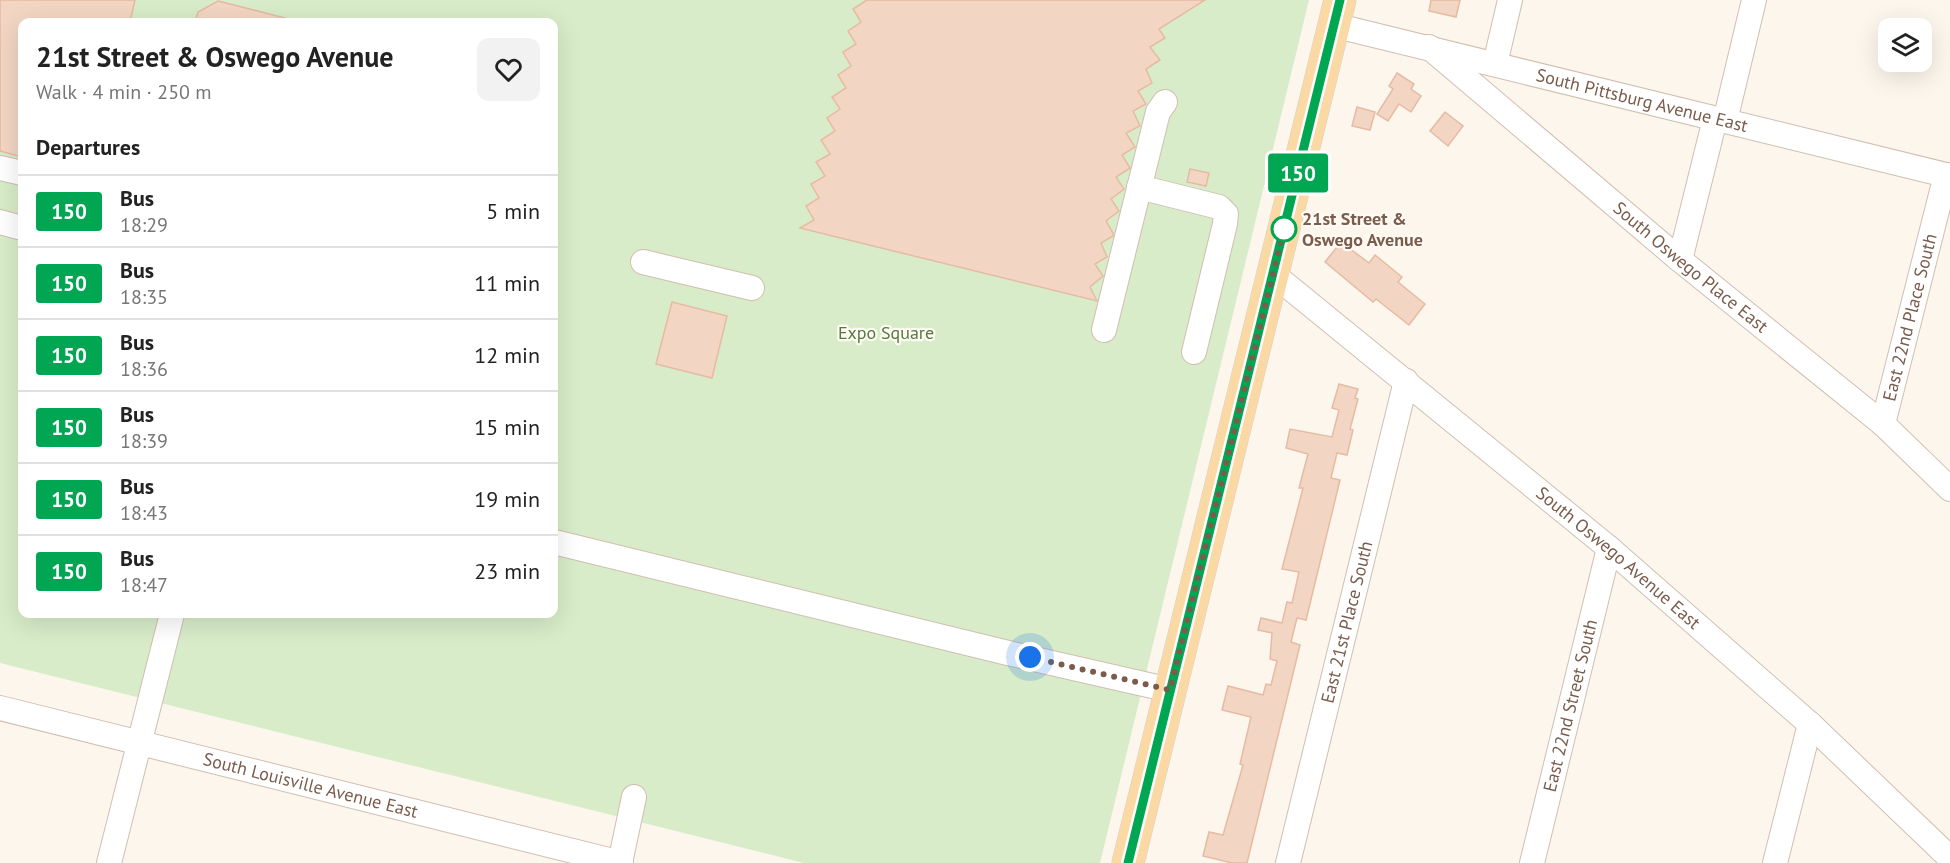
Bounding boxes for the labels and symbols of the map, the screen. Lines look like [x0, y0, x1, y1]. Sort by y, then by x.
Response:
street label: South Pittsburg Avenue East [1534, 63, 1750, 137]
line badge: 150 [1264, 154, 1332, 192]
street label: South Oswego Place East [1609, 196, 1773, 338]
place label: 21st Street & Oswego Avenue [1302, 207, 1423, 251]
marker: 21st Street & Oswego Avenue [1271, 216, 1297, 242]
street label: East 22nd Place South [1877, 231, 1942, 403]
park label: Expo Square [838, 321, 934, 344]
street label: South Oswego Avenue East [1532, 481, 1705, 634]
street label: East 21st Place South [1316, 539, 1377, 705]
street label: East 22nd Street South [1538, 617, 1602, 794]
your location [1015, 642, 1045, 672]
street label: South Louisville Avenue East [201, 747, 420, 823]

